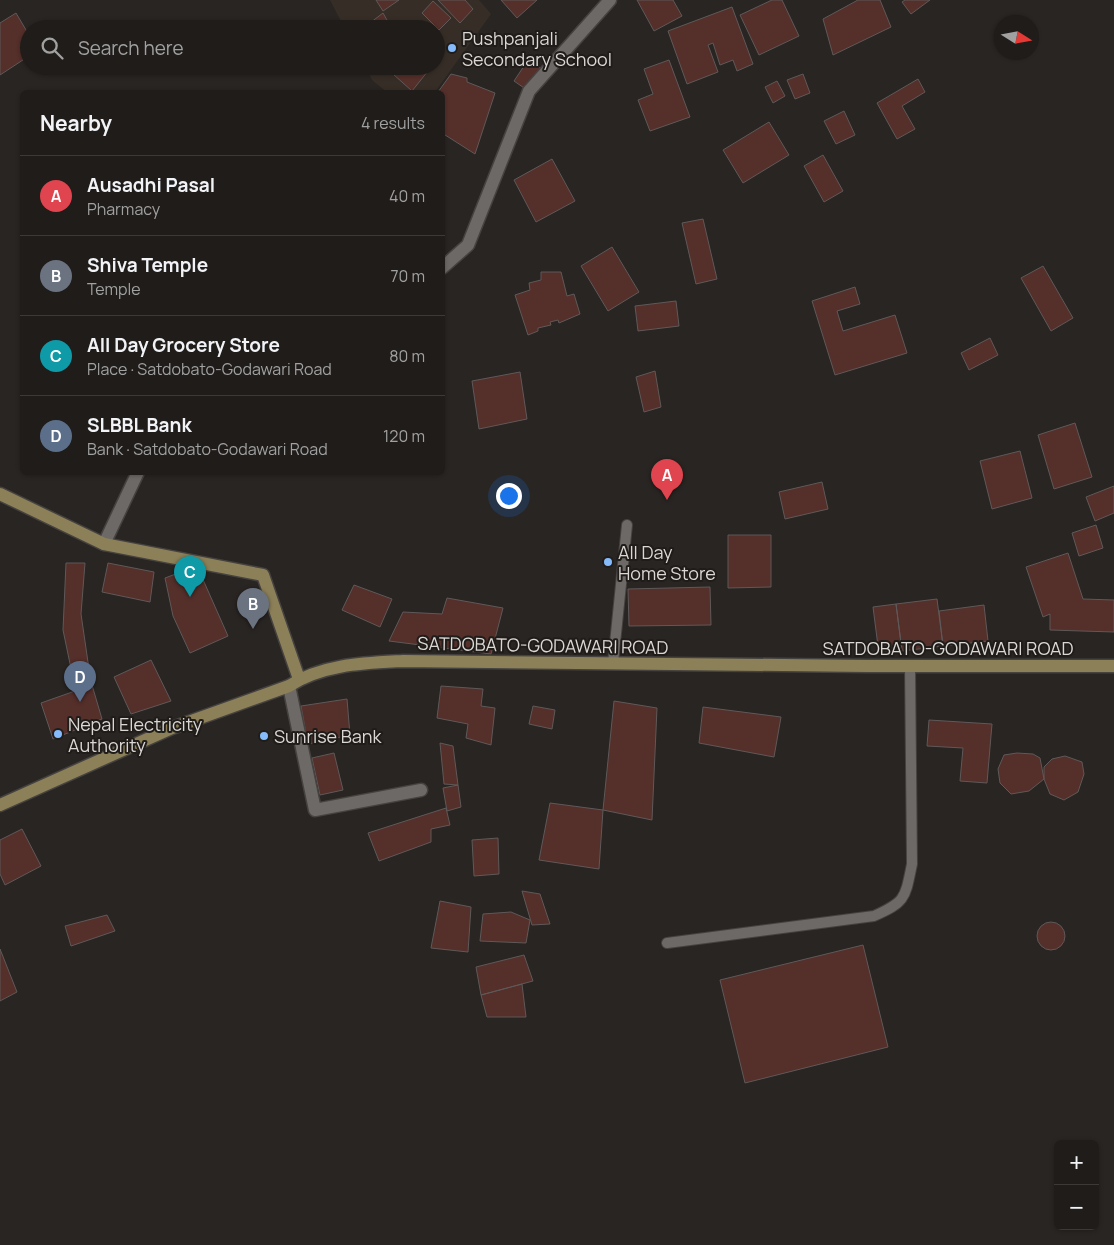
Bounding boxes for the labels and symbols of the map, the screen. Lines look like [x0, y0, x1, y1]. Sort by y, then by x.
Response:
north arrow [994, 15, 1039, 60]
place label: Pushpanjali Secondary School [462, 26, 612, 71]
marker: Pushpanjali Secondary School [446, 42, 458, 54]
pin: A [651, 459, 683, 500]
your location [496, 483, 522, 509]
place label: All Day Home Store [618, 540, 716, 585]
pin: C [174, 556, 206, 597]
marker: All Day Home Store [602, 556, 614, 568]
pin: B [237, 588, 269, 629]
street label: SATDOBATO-GODAWARI ROAD [417, 631, 669, 659]
street label: SATDOBATO-GODAWARI ROAD [822, 636, 1074, 660]
pin: D [64, 661, 96, 702]
place label: Nepal Electricity Authority [68, 712, 203, 757]
place label: Sunrise Bank [274, 724, 382, 748]
marker: Nepal Electricity Authority [52, 728, 64, 740]
marker: Sunrise Bank [258, 730, 270, 742]

